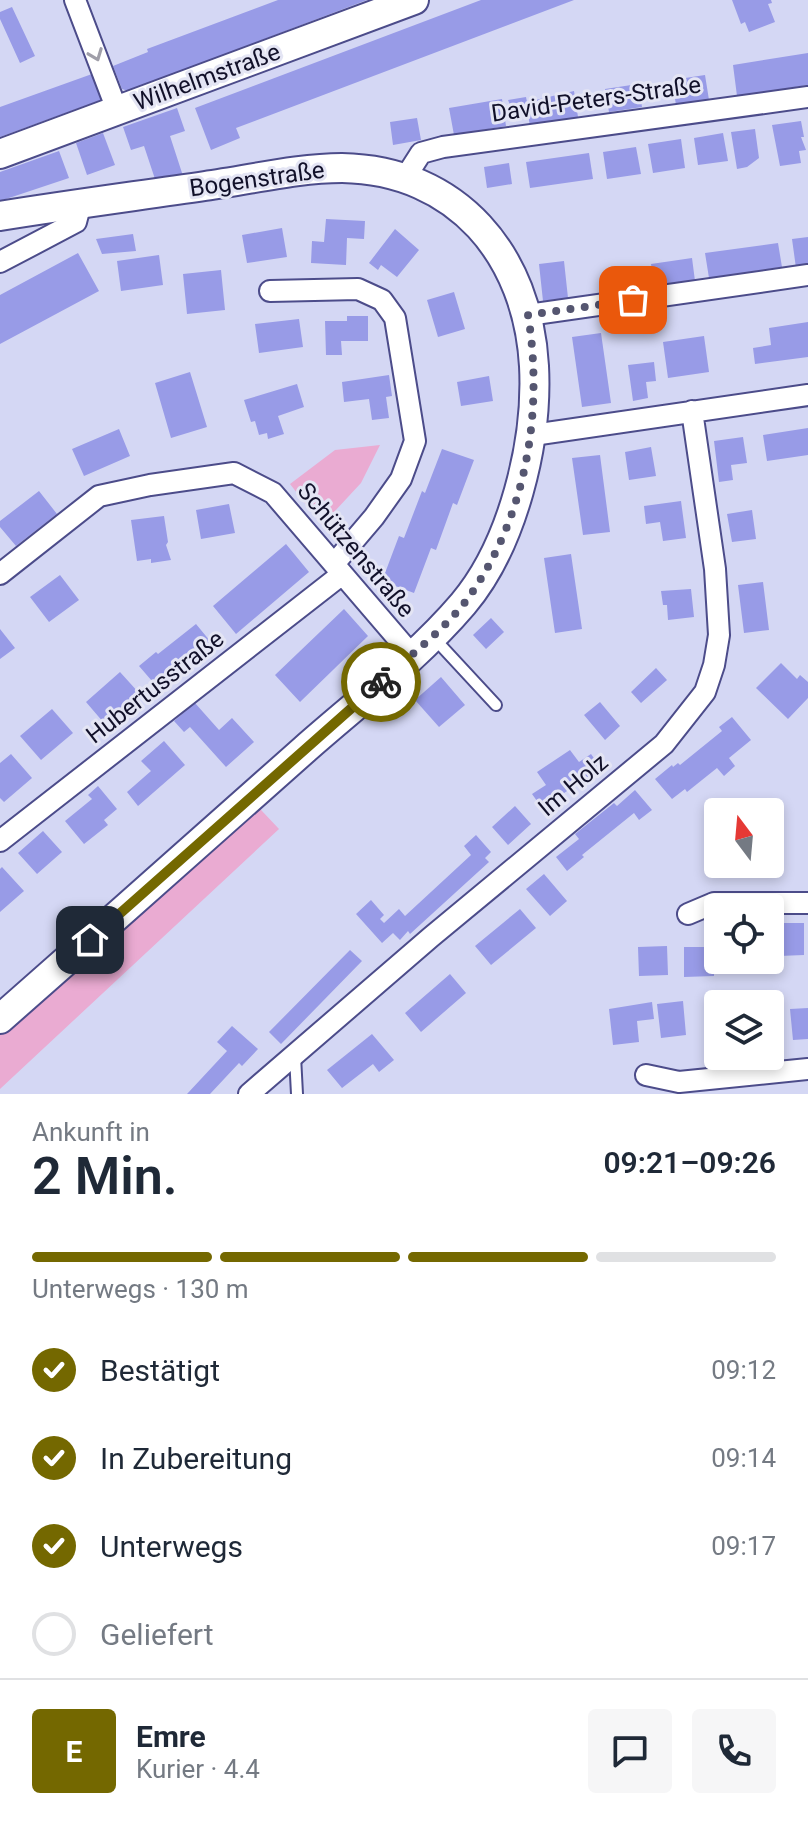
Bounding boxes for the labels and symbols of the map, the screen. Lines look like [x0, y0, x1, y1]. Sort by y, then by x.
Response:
street label: Wilhelmstraße [130, 38, 284, 116]
one-way arrow [86, 47, 103, 61]
street label: David-Peters-Straße [489, 70, 703, 128]
street label: Bogenstraße [188, 156, 326, 202]
pin [599, 266, 667, 334]
street label: Schützenstraße [292, 477, 420, 623]
street label: Hubertusstraße [81, 625, 229, 749]
courier [341, 642, 421, 722]
street label: Im Holz [533, 748, 614, 822]
north arrow [704, 798, 784, 878]
pin [56, 906, 124, 974]

